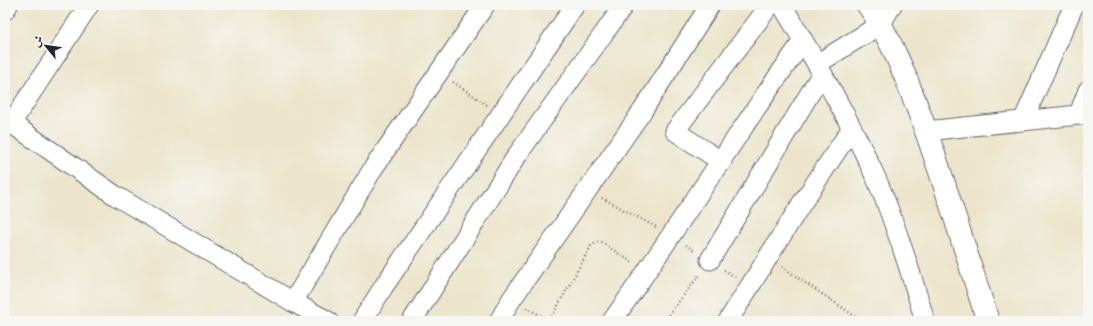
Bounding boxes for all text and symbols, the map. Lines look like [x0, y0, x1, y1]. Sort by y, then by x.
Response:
north arrow [26, 26, 66, 66]
text: ش [29, 33, 46, 49]

